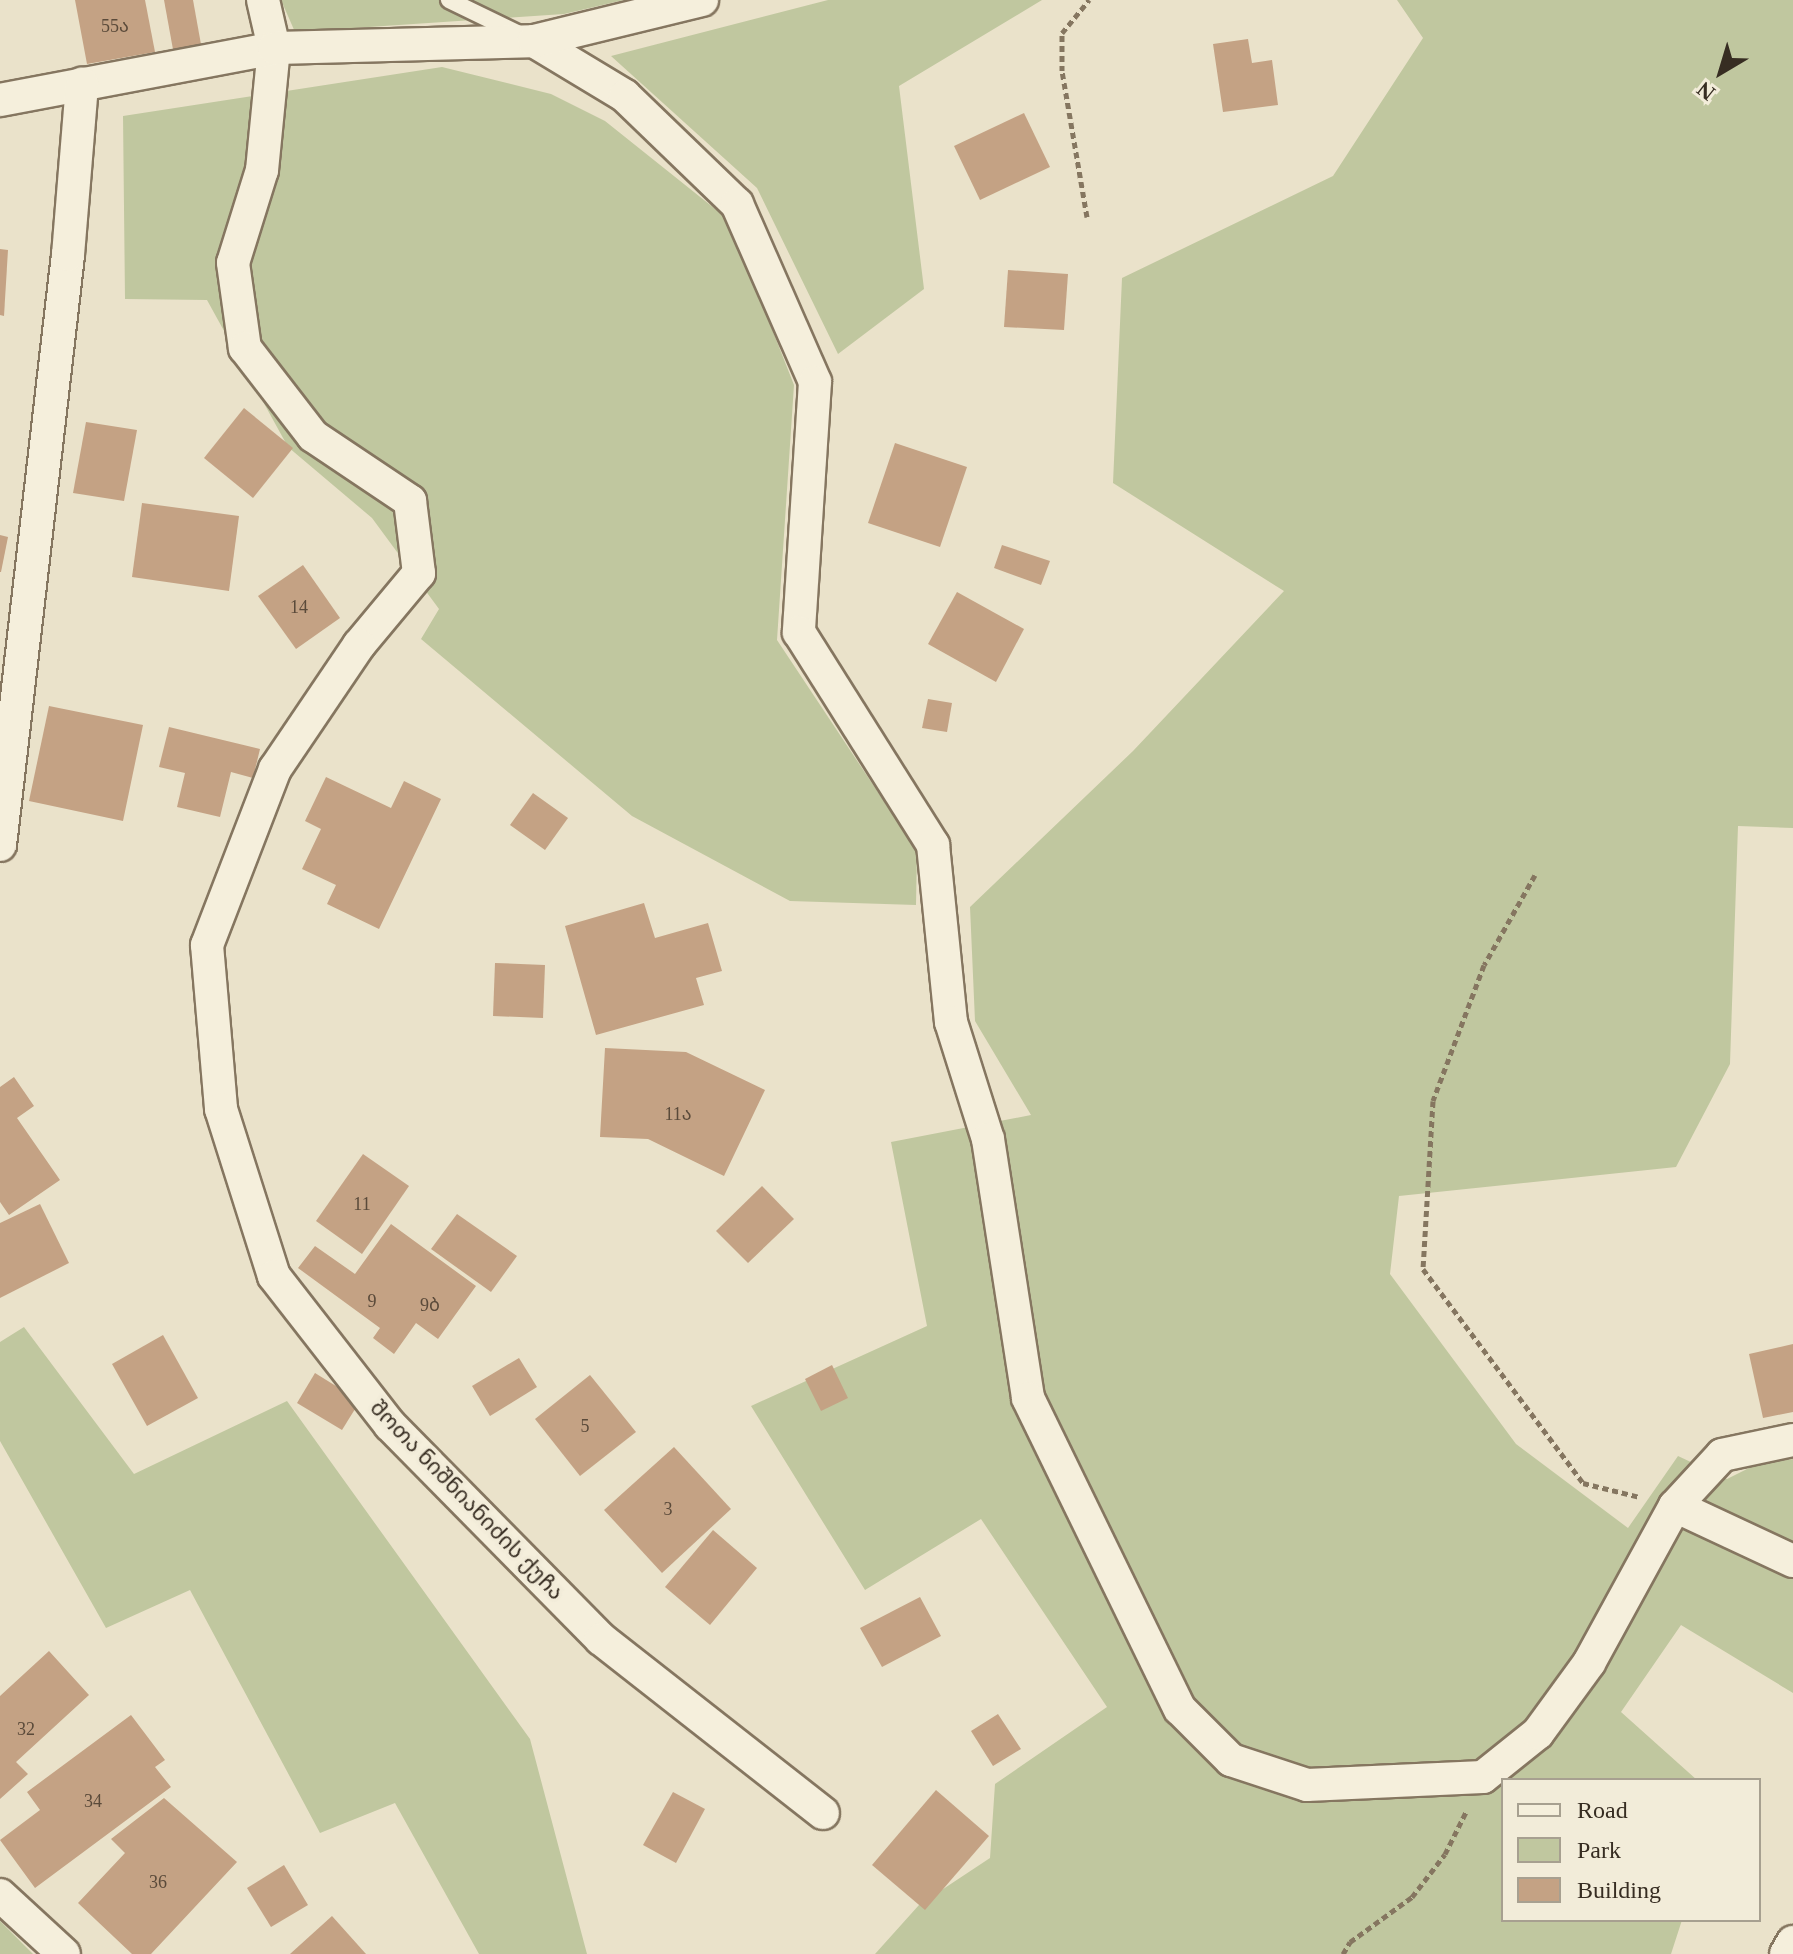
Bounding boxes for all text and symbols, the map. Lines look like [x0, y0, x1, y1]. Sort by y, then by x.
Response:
house number: 55ა [101, 15, 129, 37]
north arrow [1681, 32, 1761, 112]
text: N [1692, 77, 1720, 106]
house number: 14 [290, 596, 308, 618]
house number: 11ა [664, 1103, 692, 1125]
house number: 11 [353, 1193, 371, 1215]
house number: 9 [368, 1290, 376, 1312]
house number: 9ბ [420, 1294, 440, 1316]
street label: შოთა ნიშნიანიძის ქუჩა [365, 1395, 569, 1605]
house number: 5 [580, 1415, 590, 1437]
house number: 3 [664, 1498, 672, 1520]
house number: 32 [17, 1718, 35, 1740]
legend [1501, 1778, 1761, 1922]
house number: 34 [84, 1790, 102, 1812]
text: Road [1577, 1797, 1628, 1823]
text: Park [1577, 1837, 1621, 1863]
house number: 36 [149, 1871, 167, 1893]
text: Building [1577, 1877, 1661, 1903]

